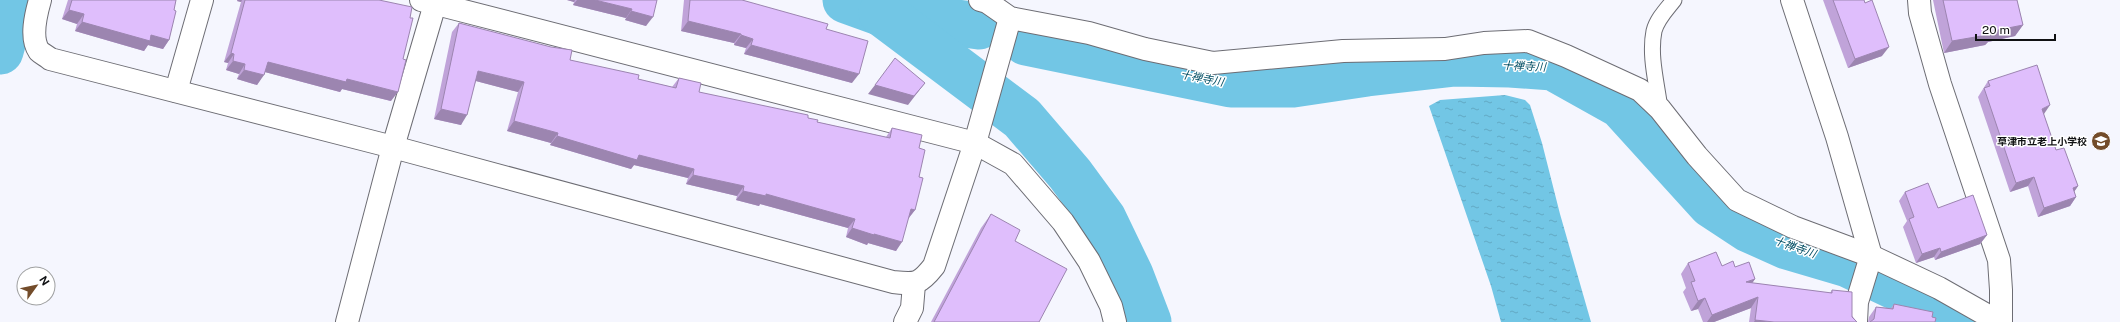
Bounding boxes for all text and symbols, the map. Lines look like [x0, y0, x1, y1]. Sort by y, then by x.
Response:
scale bar [1976, 16, 2055, 42]
text: 20 m [1982, 23, 2010, 37]
water label: 十禅寺川 [1502, 59, 1547, 73]
water label: 十禅寺川 [1179, 68, 1226, 88]
school or university icon: 草津市立老上小学校 [2090, 130, 2112, 152]
place label: 草津市立老上小学校 [1997, 135, 2087, 147]
water label: 十禅寺川 [1772, 234, 1819, 260]
north arrow [16, 266, 56, 306]
text: N [37, 274, 52, 287]

